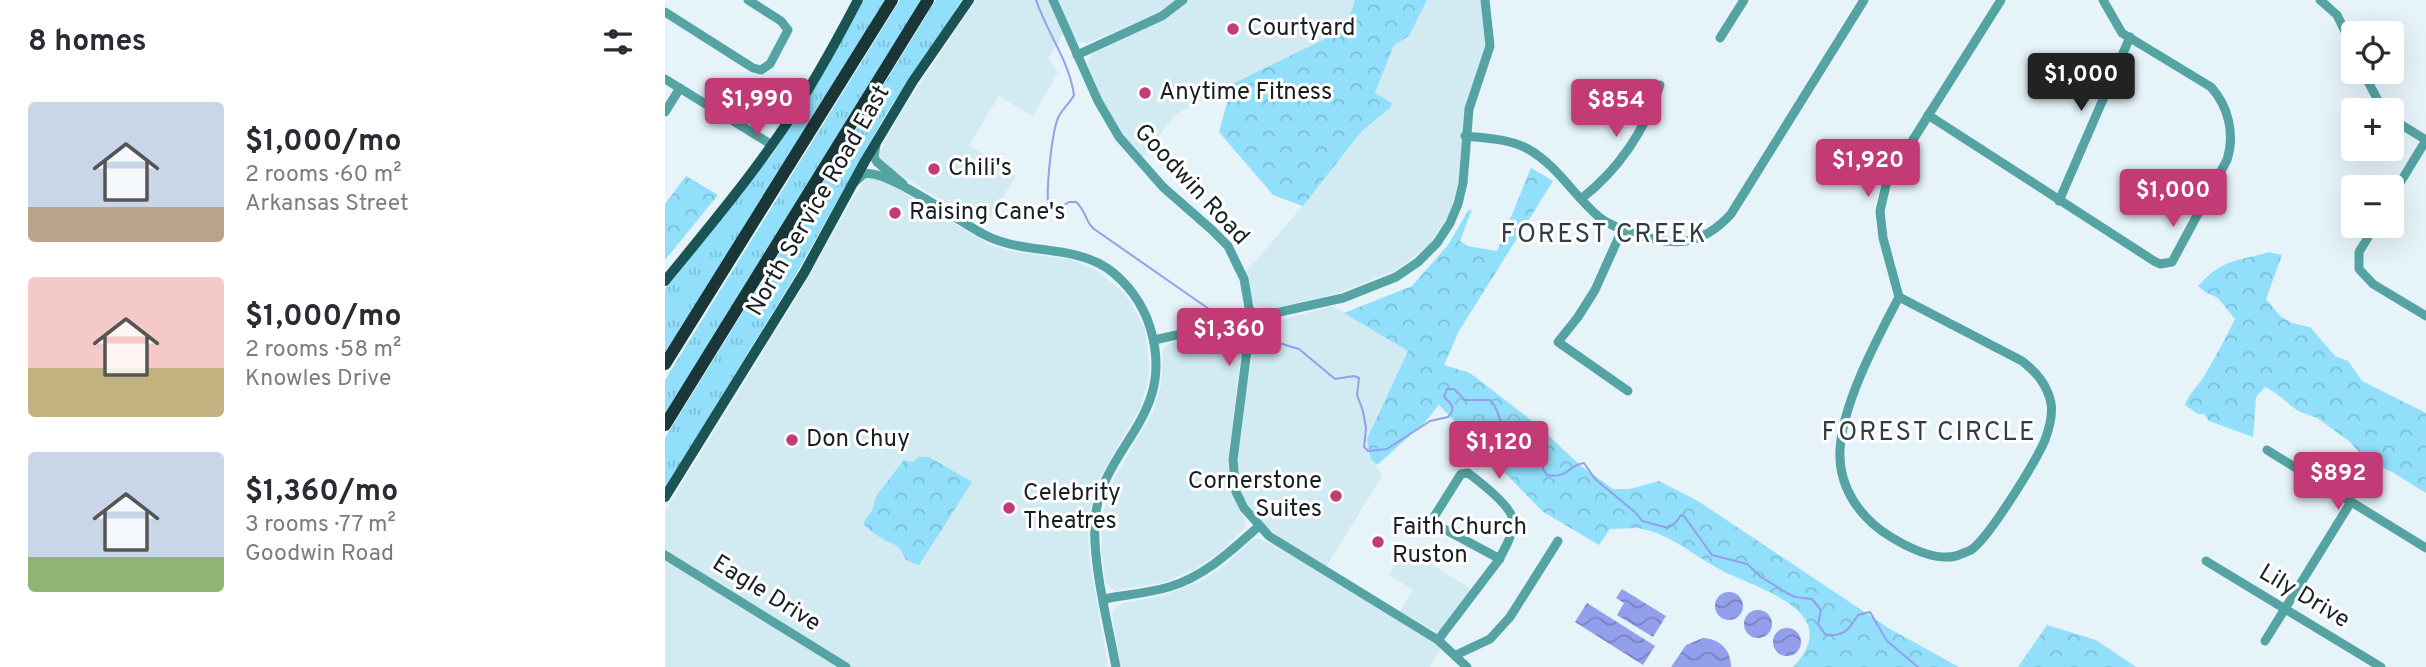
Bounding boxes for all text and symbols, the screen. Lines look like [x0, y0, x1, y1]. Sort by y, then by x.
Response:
place label: Courtyard [1247, 14, 1355, 44]
marker: Courtyard [1225, 21, 1241, 37]
map controls [2341, 21, 2404, 238]
button: locate [2341, 21, 2404, 84]
icon: filters [599, 23, 637, 61]
text: 8 homes [28, 24, 147, 61]
pin: $1,000 [2024, 54, 2138, 113]
text: $1,000 [2044, 61, 2118, 90]
pin: $1,990 [700, 78, 814, 138]
place label: Anytime Fitness [1159, 78, 1332, 108]
street label: North Service Road East [741, 80, 897, 322]
pin: $854 [1575, 80, 1657, 139]
marker: Anytime Fitness [1137, 85, 1153, 101]
text: $1,990 [721, 86, 793, 115]
text: $854 [1587, 87, 1645, 116]
button: + [2341, 98, 2404, 161]
street label: Goodwin Road [1127, 118, 1255, 252]
text: $1,000/mo [245, 124, 401, 161]
icon: home [84, 130, 168, 214]
pin: $1,920 [1811, 140, 1925, 199]
text: $1,920 [1832, 147, 1904, 176]
place label: Chili's [948, 154, 1012, 184]
text: 2 rooms · 60 m² [245, 161, 402, 190]
marker: Chili's [926, 161, 942, 177]
pin: $1,000 [2116, 170, 2230, 229]
button: − [2341, 175, 2404, 238]
text: $1,000 [2136, 177, 2210, 206]
text: Arkansas Street [245, 190, 409, 219]
place label: Raising Cane's [909, 198, 1065, 228]
marker: Raising Cane's [887, 205, 903, 221]
district label: FOREST CREEK [1500, 219, 1708, 252]
text: $1,000/mo [245, 299, 401, 336]
icon: home [84, 305, 168, 389]
pin: $1,360 [1172, 308, 1286, 368]
text: $1,360 [1193, 316, 1265, 345]
text: 2 rooms · 58 m² [245, 336, 401, 365]
text: Knowles Drive [245, 365, 391, 394]
district label: FOREST CIRCLE [1822, 417, 2036, 450]
pin: $1,120 [1442, 421, 1556, 481]
place label: Don Chuy [806, 425, 910, 455]
text: $1,120 [1465, 429, 1533, 458]
marker: Don Chuy [784, 432, 800, 448]
pin: $892 [2297, 452, 2379, 512]
text: $892 [2310, 460, 2366, 489]
place label: Cornerstone Suites [1188, 467, 1322, 525]
text: $1,360/mo [245, 474, 398, 511]
place label: Celebrity Theatres [1023, 479, 1121, 537]
icon: home [84, 480, 168, 564]
marker: Cornerstone Suites [1328, 488, 1344, 504]
marker: Celebrity Theatres [1001, 500, 1017, 516]
text: 3 rooms · 77 m² [245, 511, 396, 540]
place label: Faith Church Ruston [1392, 513, 1527, 571]
marker: Faith Church Ruston [1370, 534, 1386, 550]
text: Goodwin Road [245, 540, 394, 569]
street label: Eagle Drive [706, 549, 826, 639]
street label: Lily Drive [2253, 558, 2355, 636]

